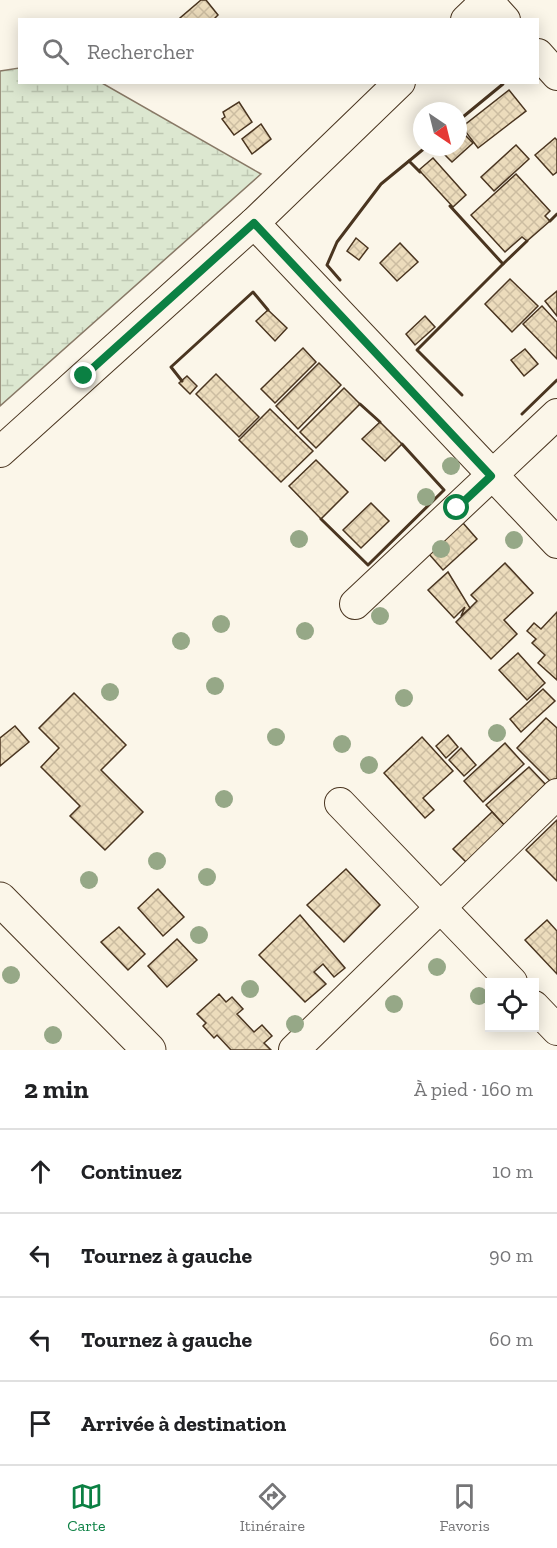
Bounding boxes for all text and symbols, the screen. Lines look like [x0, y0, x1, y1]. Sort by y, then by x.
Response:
search box [18, 18, 539, 84]
icon: search [39, 35, 72, 68]
text: Rechercher [87, 38, 195, 65]
north arrow [413, 102, 467, 156]
route end [70, 362, 96, 388]
route start [443, 494, 469, 520]
map controls [485, 978, 539, 1032]
button: locate [485, 978, 539, 1032]
text: 2 min [24, 1073, 89, 1105]
text: À pied · 160 m [414, 1077, 533, 1101]
icon: ahead [24, 1155, 57, 1188]
text: Continuez [81, 1158, 182, 1185]
text: 10 m [492, 1159, 533, 1183]
icon: left [24, 1239, 57, 1272]
text: Tournez à gauche [81, 1242, 252, 1269]
text: 90 m [489, 1243, 533, 1267]
icon: left [24, 1323, 57, 1356]
text: Tournez à gauche [81, 1326, 252, 1353]
text: 60 m [489, 1327, 533, 1351]
icon: arrive [24, 1407, 57, 1440]
text: Arrivée à destination [81, 1410, 286, 1437]
tab: Carte [67, 1480, 105, 1535]
tab: Itinéraire [240, 1480, 305, 1535]
tab: Favoris [439, 1480, 490, 1535]

